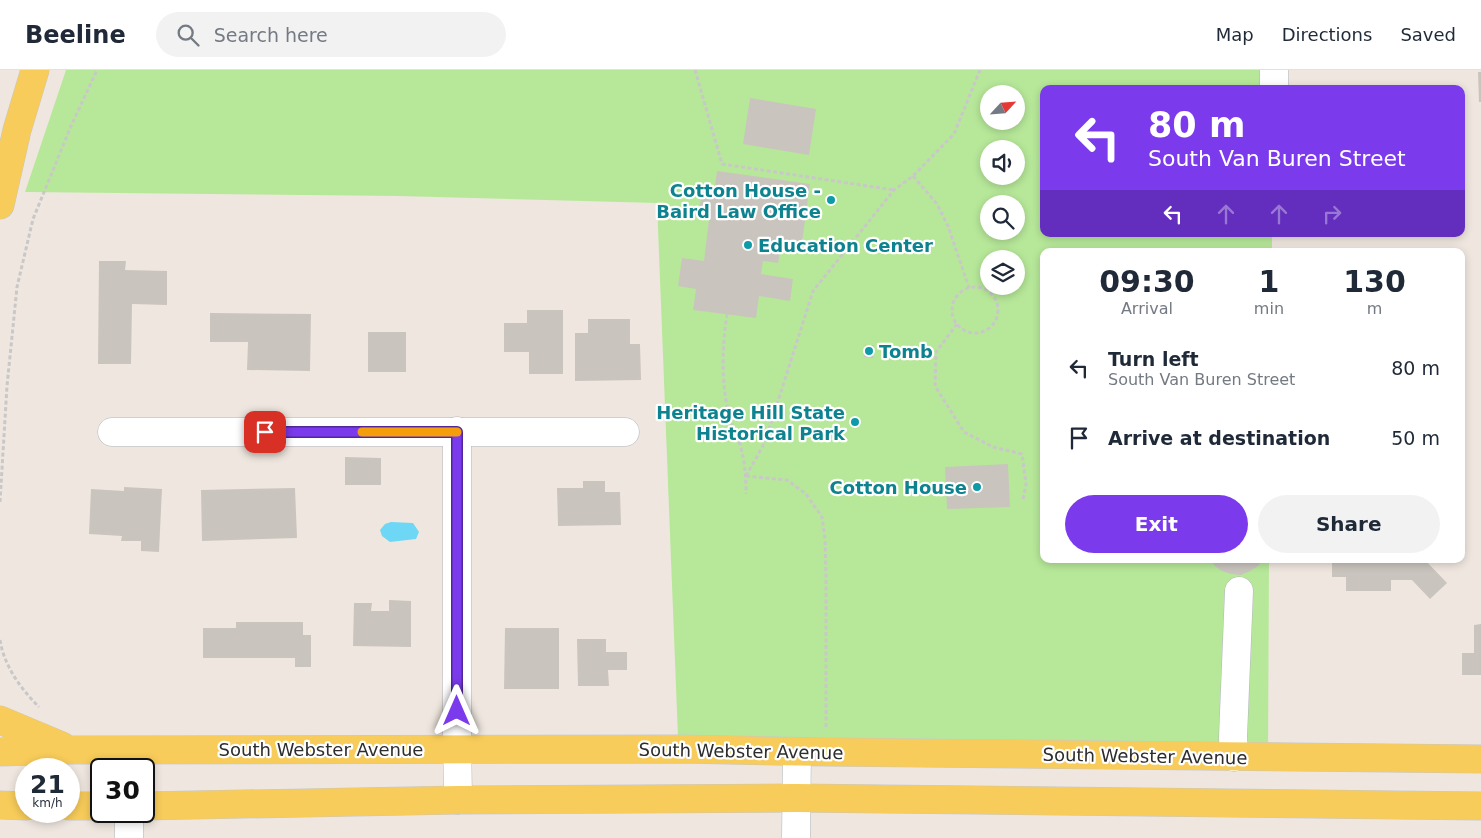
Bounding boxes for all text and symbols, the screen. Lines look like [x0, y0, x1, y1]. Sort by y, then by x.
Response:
search box [156, 12, 506, 57]
text: Beeline [25, 21, 126, 49]
icon: search [174, 21, 202, 49]
text: Search here [214, 24, 328, 46]
text: Map [1216, 24, 1254, 45]
text: Directions [1282, 24, 1372, 45]
text: Saved [1400, 24, 1456, 45]
north arrow [980, 85, 1025, 130]
map controls [980, 85, 1025, 295]
icon: left [1065, 105, 1130, 170]
text: 80 m [1148, 105, 1245, 145]
button: sound [980, 140, 1025, 185]
text: South Van Buren Street [1148, 146, 1406, 171]
place label: Cotton House - Baird Law Office [656, 180, 821, 222]
marker: Cotton House - Baird Law Office [825, 194, 837, 206]
button: search [980, 195, 1025, 240]
icon: left [1159, 200, 1187, 228]
icon: ahead [1212, 200, 1240, 228]
icon: ahead [1265, 200, 1293, 228]
icon: right [1318, 200, 1346, 228]
place label: Education Center [758, 235, 933, 256]
marker: Education Center [742, 239, 754, 251]
button: layers [980, 250, 1025, 295]
text: 09:30 [1099, 264, 1195, 299]
text: 1 [1258, 264, 1279, 299]
text: 130 [1343, 264, 1406, 299]
text: Arrival [1121, 299, 1173, 318]
text: min [1254, 299, 1284, 318]
text: m [1367, 299, 1382, 318]
place label: Tomb [879, 341, 933, 362]
marker: Tomb [863, 345, 875, 357]
text: Turn left [1108, 348, 1199, 370]
icon: left [1065, 354, 1093, 382]
text: 80 m [1391, 357, 1440, 379]
text: South Van Buren Street [1108, 370, 1295, 389]
place label: Heritage Hill State Historical Park [656, 402, 846, 444]
pin [244, 411, 286, 453]
marker: Heritage Hill State Historical Park [849, 416, 861, 428]
icon: arrive [251, 418, 279, 446]
icon: arrive [1065, 424, 1093, 452]
text: Arrive at destination [1108, 427, 1330, 449]
text: 50 m [1391, 427, 1440, 449]
place label: Cotton House [830, 477, 967, 498]
marker: Cotton House [971, 481, 983, 493]
button: Exit [1065, 495, 1248, 553]
button: Share [1258, 495, 1440, 553]
position arrow [430, 684, 482, 736]
street label: South Webster Avenue [219, 739, 423, 760]
street label: South Webster Avenue [638, 739, 844, 763]
street label: South Webster Avenue [1042, 744, 1248, 768]
speed limit sign: 30 [90, 758, 155, 823]
text: 21 [30, 770, 65, 799]
text: km/h [32, 796, 63, 810]

